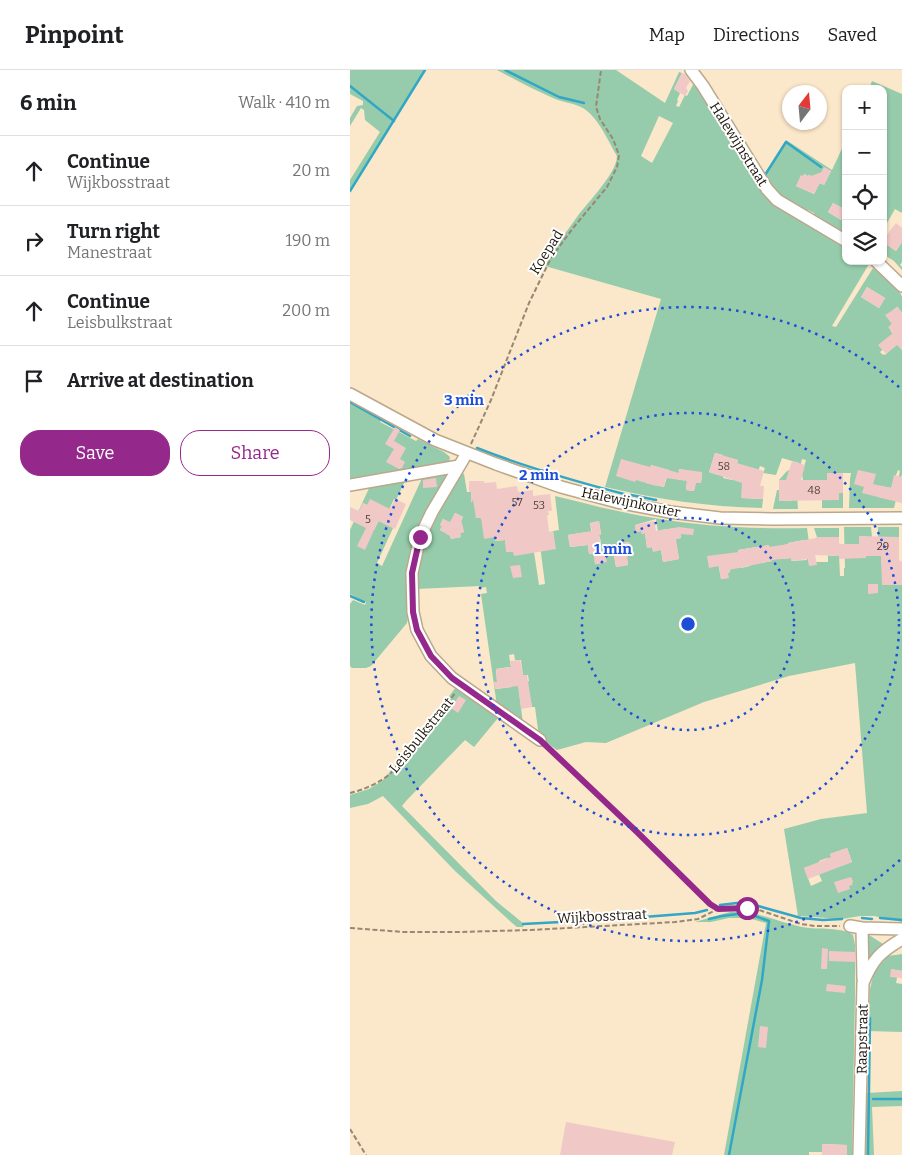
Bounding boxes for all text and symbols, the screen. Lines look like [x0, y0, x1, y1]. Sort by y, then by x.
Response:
text: Pinpoint [25, 21, 124, 49]
text: Map [649, 24, 685, 46]
text: Directions [713, 24, 800, 46]
text: Saved [828, 24, 877, 46]
north arrow [782, 85, 827, 130]
map controls [842, 85, 887, 265]
button: + [842, 85, 887, 130]
text: 6 min [20, 90, 76, 116]
text: Walk · 410 m [238, 93, 330, 112]
street label: Halewijnstraat [706, 99, 771, 189]
button: − [842, 130, 887, 175]
text: Continue [67, 150, 150, 173]
icon: ahead [20, 157, 48, 185]
text: 20 m [293, 161, 330, 180]
text: Wijkbosstraat [67, 173, 170, 192]
button: locate [842, 175, 887, 220]
text: Turn right [67, 220, 160, 243]
button: layers [842, 220, 887, 265]
icon: right [20, 227, 48, 255]
street label: Koepad [526, 227, 567, 278]
text: 190 m [285, 231, 330, 250]
text: Manestraat [67, 243, 152, 262]
text: Continue [67, 290, 150, 313]
icon: ahead [20, 297, 48, 325]
text: 200 m [282, 301, 330, 320]
text: Leisbulkstraat [67, 313, 173, 332]
icon: arrive [20, 367, 48, 395]
text: Arrive at destination [67, 369, 254, 392]
text: 3 min [444, 391, 484, 409]
button: Save [20, 430, 170, 476]
button: Share [180, 430, 330, 476]
house number: 58 [718, 460, 730, 473]
text: 2 min [519, 466, 559, 484]
street label: Halewijnkouter [580, 484, 682, 521]
house number: 48 [807, 484, 821, 497]
house number: 57 [511, 496, 523, 509]
house number: 53 [533, 499, 545, 512]
house number: 5 [365, 513, 371, 526]
route end [409, 526, 432, 549]
text: 1 min [594, 540, 632, 558]
house number: 29 [877, 540, 889, 553]
centre of rings [679, 615, 697, 633]
street label: Leisbulkstraat [386, 694, 457, 777]
route start [736, 897, 759, 920]
street label: Wijkbosstraat [557, 906, 647, 927]
street label: Raapstraat [853, 1004, 872, 1074]

